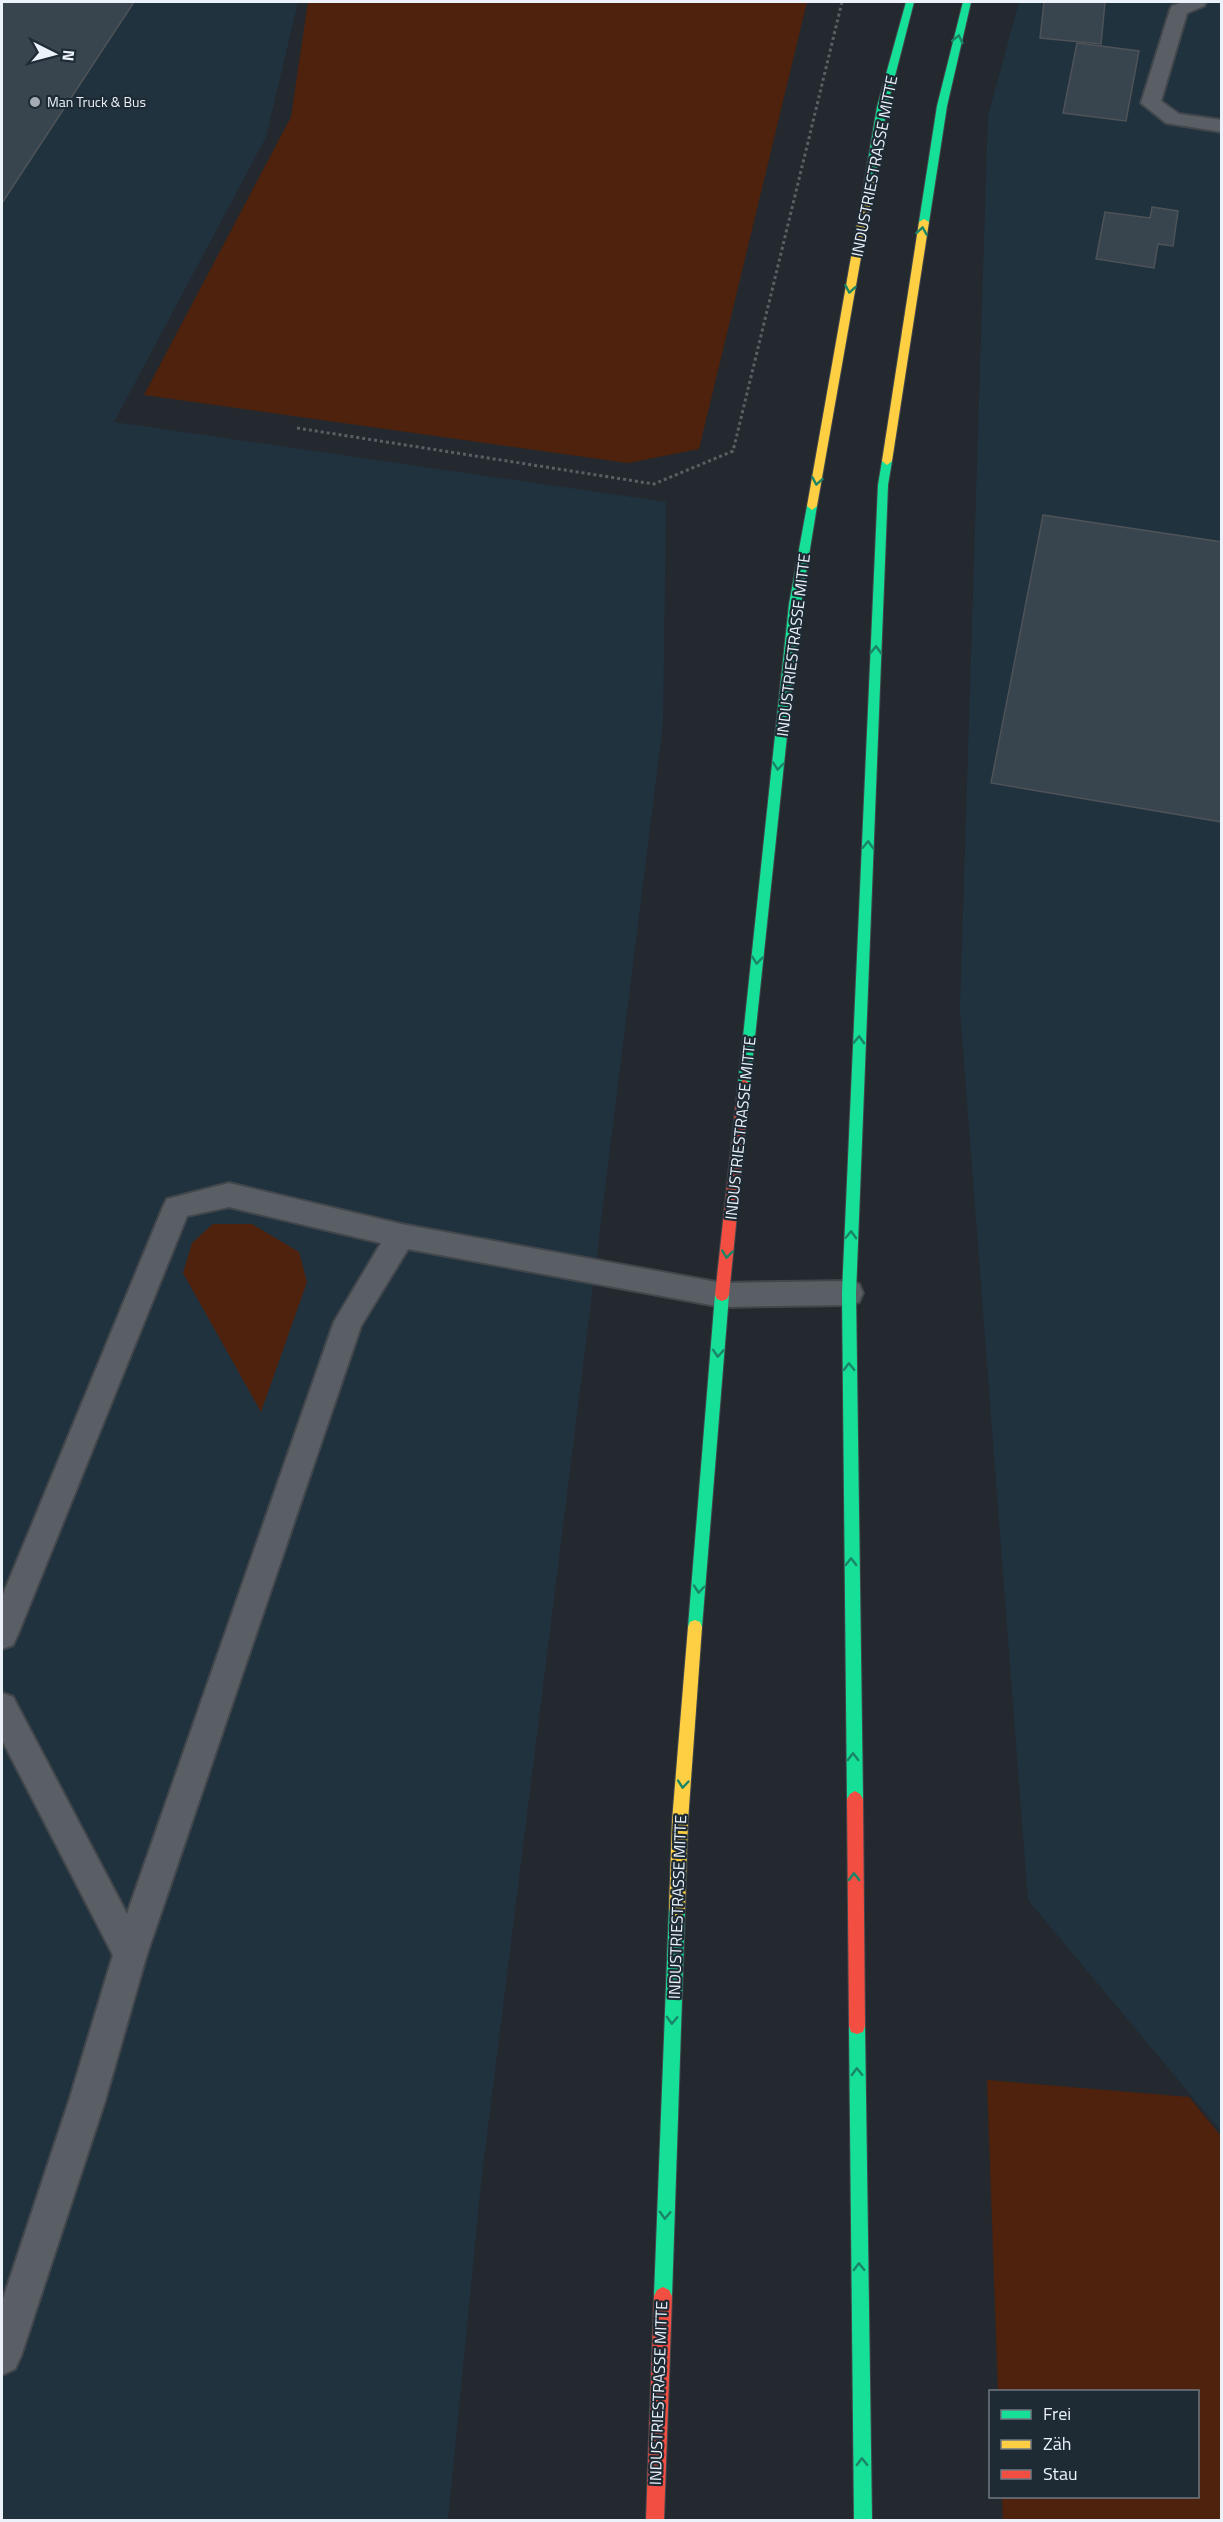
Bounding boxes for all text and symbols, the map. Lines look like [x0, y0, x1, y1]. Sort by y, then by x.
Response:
north arrow [24, 24, 84, 84]
one-way arrow [950, 34, 963, 44]
text: N [56, 49, 81, 62]
street label: INDUSTRIESTRASSE MITTE [845, 73, 903, 259]
place label: Man Truck & Bus [47, 91, 146, 112]
marker: Man Truck & Bus [28, 95, 42, 109]
one-way arrow [915, 226, 928, 236]
one-way arrow [845, 284, 857, 293]
one-way arrow [811, 475, 824, 485]
street label: INDUSTRIESTRASSE MITTE [770, 552, 816, 738]
one-way arrow [869, 646, 882, 655]
one-way arrow [772, 762, 785, 771]
one-way arrow [861, 840, 874, 849]
one-way arrow [751, 956, 764, 965]
street label: INDUSTRIESTRASSE MITTE [718, 1035, 762, 1221]
one-way arrow [853, 1035, 866, 1044]
one-way arrow [845, 1230, 857, 1239]
one-way arrow [721, 1249, 733, 1258]
one-way arrow [712, 1349, 725, 1358]
one-way arrow [843, 1363, 855, 1372]
one-way arrow [845, 1558, 857, 1567]
one-way arrow [693, 1585, 706, 1594]
one-way arrow [847, 1753, 859, 1762]
one-way arrow [677, 1779, 690, 1788]
street label: INDUSTRIESTRASSE MITTE [662, 1814, 692, 1999]
one-way arrow [848, 1873, 860, 1882]
one-way arrow [666, 2016, 679, 2025]
one-way arrow [850, 2068, 863, 2077]
one-way arrow [658, 2211, 671, 2220]
one-way arrow [853, 2263, 865, 2272]
street label: INDUSTRIESTRASSE MITTE [643, 2300, 673, 2485]
legend [989, 2390, 1199, 2498]
text: Frei [1043, 2400, 1071, 2427]
text: Zäh [1043, 2430, 1071, 2457]
one-way arrow [855, 2458, 868, 2467]
text: Stau [1043, 2460, 1078, 2487]

